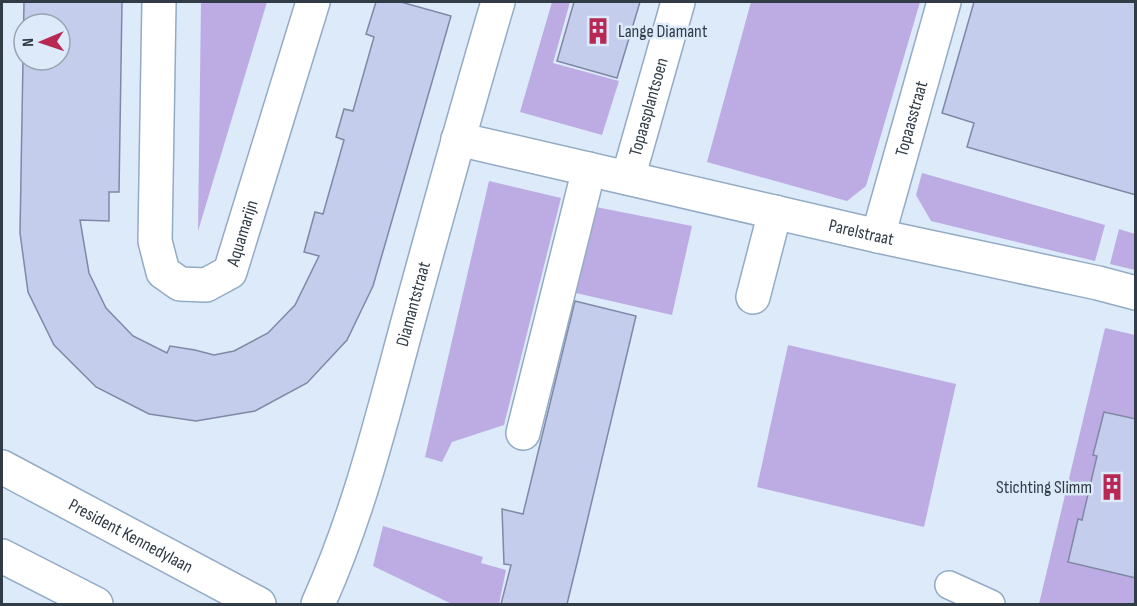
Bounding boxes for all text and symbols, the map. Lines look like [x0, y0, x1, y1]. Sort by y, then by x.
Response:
north arrow [12, 12, 72, 72]
building icon: Lange Diamant [583, 16, 613, 46]
place label: Lange Diamant [618, 21, 708, 42]
text: N [19, 38, 38, 47]
street label: Topaasplantsoen [624, 55, 672, 158]
street label: Topaasstraat [891, 78, 932, 159]
street label: Aquamarijn [222, 197, 262, 269]
street label: Parelstraat [827, 215, 896, 250]
street label: Diamantstraat [391, 259, 435, 349]
building icon: Stichting Slimm [1097, 472, 1127, 502]
place label: Stichting Slimm [996, 477, 1092, 498]
street label: President Kennedylaan [65, 494, 197, 577]

